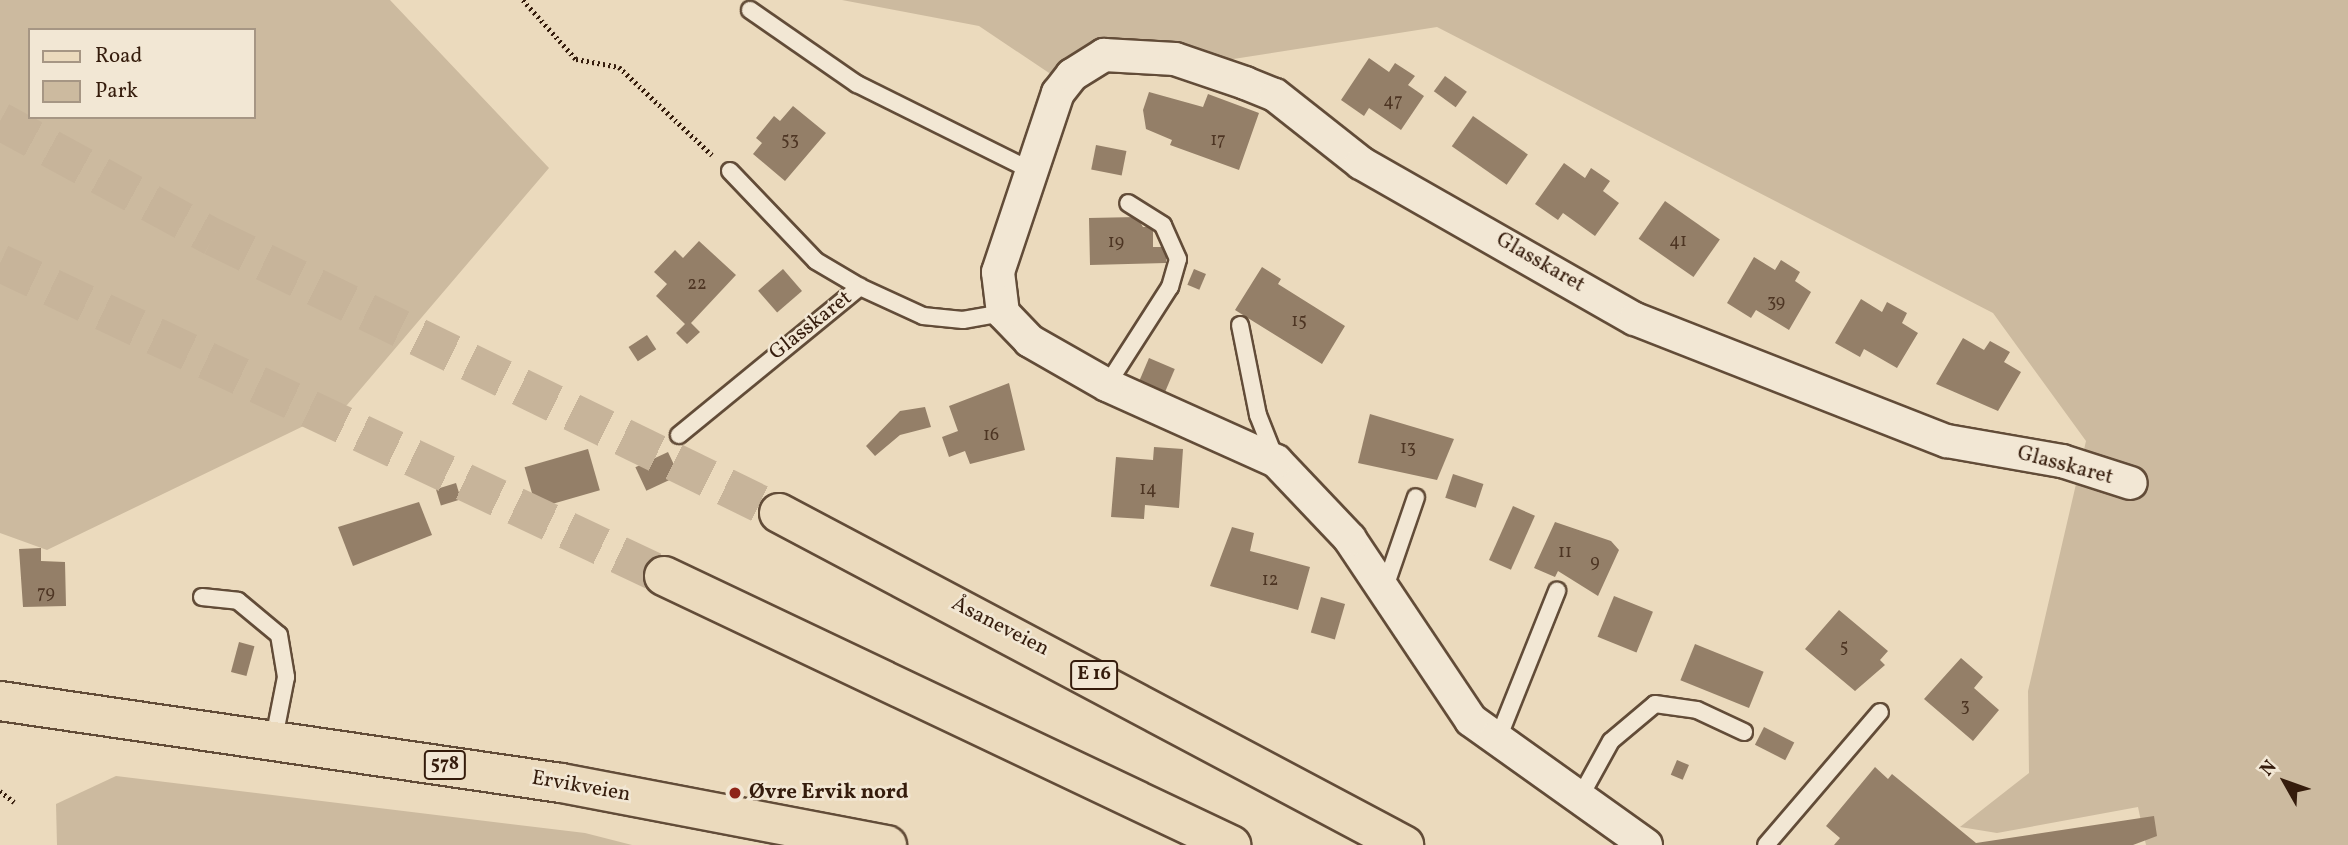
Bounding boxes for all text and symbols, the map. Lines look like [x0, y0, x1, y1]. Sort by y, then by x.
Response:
legend [28, 28, 256, 119]
text: Road [95, 42, 142, 71]
text: Park [95, 77, 138, 106]
house number: 47 [1383, 91, 1403, 113]
house number: 53 [781, 130, 799, 152]
house number: 17 [1210, 130, 1226, 152]
street label: Glasskaret [1491, 228, 1589, 298]
house number: 41 [1669, 231, 1687, 253]
house number: 19 [1108, 232, 1124, 254]
house number: 22 [687, 274, 707, 296]
street label: Glasskaret [765, 286, 857, 366]
house number: 39 [1767, 292, 1785, 314]
house number: 15 [1291, 311, 1307, 333]
house number: 16 [983, 425, 999, 447]
house number: 13 [1400, 438, 1416, 460]
street label: Glasskaret [2014, 441, 2116, 491]
house number: 14 [1139, 479, 1157, 501]
house number: 11 [1558, 542, 1572, 564]
house number: 9 [1590, 552, 1600, 574]
house number: 12 [1262, 570, 1278, 592]
house number: 79 [37, 583, 55, 605]
street label: Åsaneveien [947, 592, 1053, 662]
house number: 5 [1840, 637, 1848, 659]
road number: E 16 [1070, 660, 1118, 690]
house number: 3 [1960, 696, 1970, 718]
north arrow [2250, 747, 2320, 817]
road number: 578 [422, 750, 468, 780]
text: N [2255, 755, 2283, 782]
street label: Ervikveien [530, 766, 632, 808]
place label: Øvre Ervik nord [749, 780, 909, 806]
marker: Øvre Ervik nord [727, 785, 743, 801]

